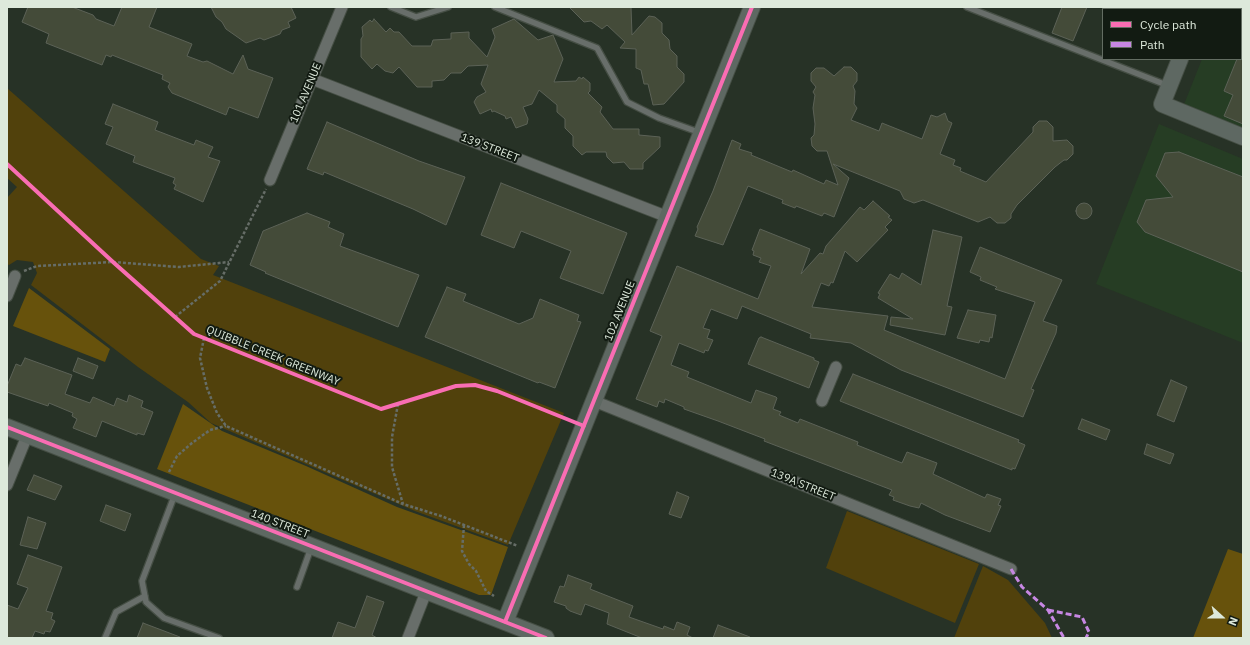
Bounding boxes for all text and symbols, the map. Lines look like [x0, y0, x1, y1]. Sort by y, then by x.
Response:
legend [1102, 8, 1242, 60]
text: Cycle path [1140, 17, 1197, 32]
text: Path [1140, 37, 1165, 52]
street label: 101 AVENUE [287, 61, 325, 125]
street label: 139 STREET [459, 131, 521, 165]
street label: 102 AVENUE [602, 279, 638, 343]
street label: QUIBBLE CREEK GREENWAY [204, 323, 342, 389]
street label: 139A STREET [769, 466, 837, 504]
street label: 140 STREET [249, 507, 311, 541]
north arrow [1202, 597, 1242, 637]
text: N [1225, 615, 1241, 628]

